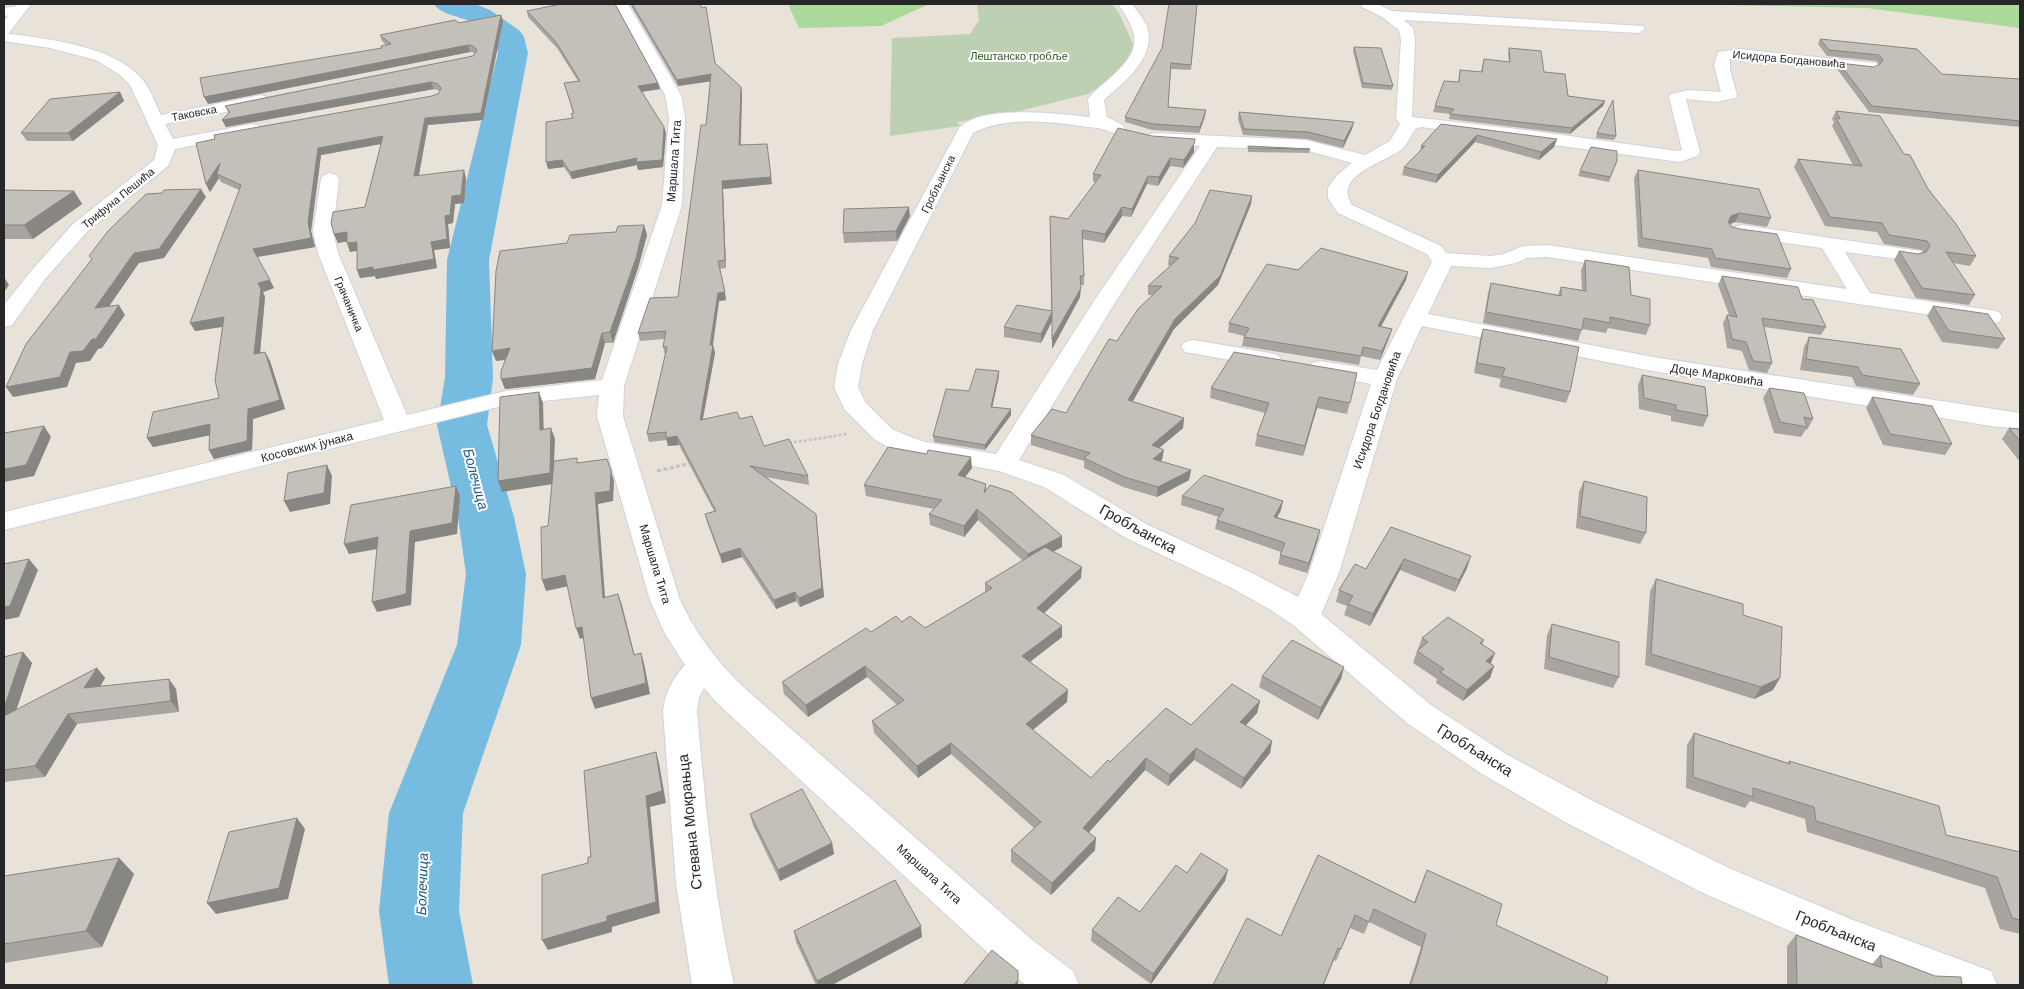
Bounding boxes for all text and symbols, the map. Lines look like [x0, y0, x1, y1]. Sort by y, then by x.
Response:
street label: Исидора Богдановића [1732, 48, 1847, 70]
park label: Лештанско гробље [970, 50, 1068, 62]
street label: Таковска [170, 103, 218, 123]
street label: Маршала Тита [664, 119, 684, 203]
street label: Гробљанска [919, 152, 958, 215]
street label: Трифуна Пешића [80, 165, 157, 231]
street label: Грачаничка [333, 275, 366, 334]
street label: Исидора Богдановића [1350, 349, 1404, 471]
street label: Доце Марковића [1670, 361, 1765, 389]
street label: Косовских јунака [260, 429, 355, 465]
water label: Болечица [460, 447, 492, 511]
street label: Гробљанска [1097, 500, 1180, 557]
street label: Маршала Тита [636, 523, 674, 606]
street label: Гробљанска [1434, 720, 1517, 780]
street label: Стевана Мокрањца [674, 753, 705, 891]
street label: Маршала Тита [894, 841, 965, 907]
water label: Болечица [413, 852, 431, 915]
street label: Гробљанска [1793, 907, 1880, 955]

